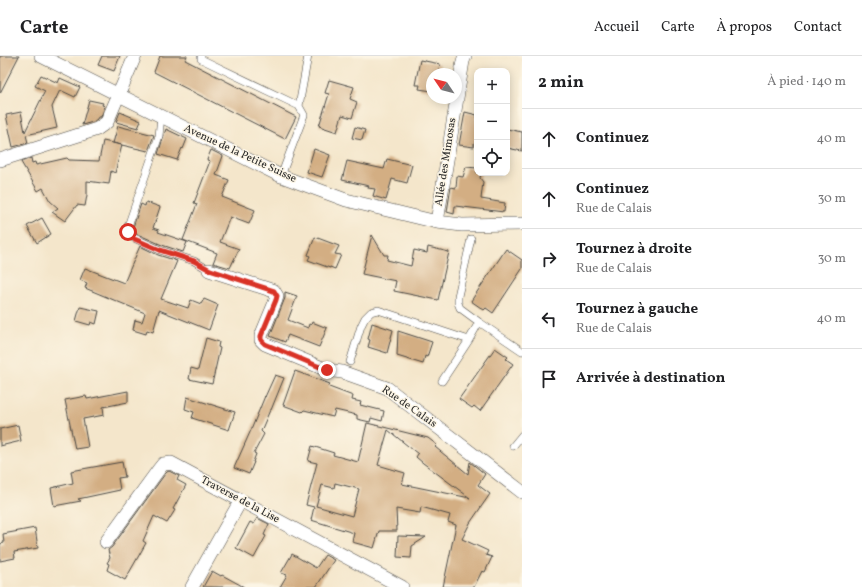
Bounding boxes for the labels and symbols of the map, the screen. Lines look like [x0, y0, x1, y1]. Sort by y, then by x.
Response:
north arrow [426, 68, 462, 104]
street label: Allée des Mimosas [432, 116, 460, 207]
street label: Avenue de la Petite Suisse [181, 121, 299, 187]
route start [119, 223, 137, 241]
route end [318, 361, 336, 379]
street label: Rue de Calais [378, 382, 440, 432]
street label: Traverse de la Lise [198, 473, 282, 527]

